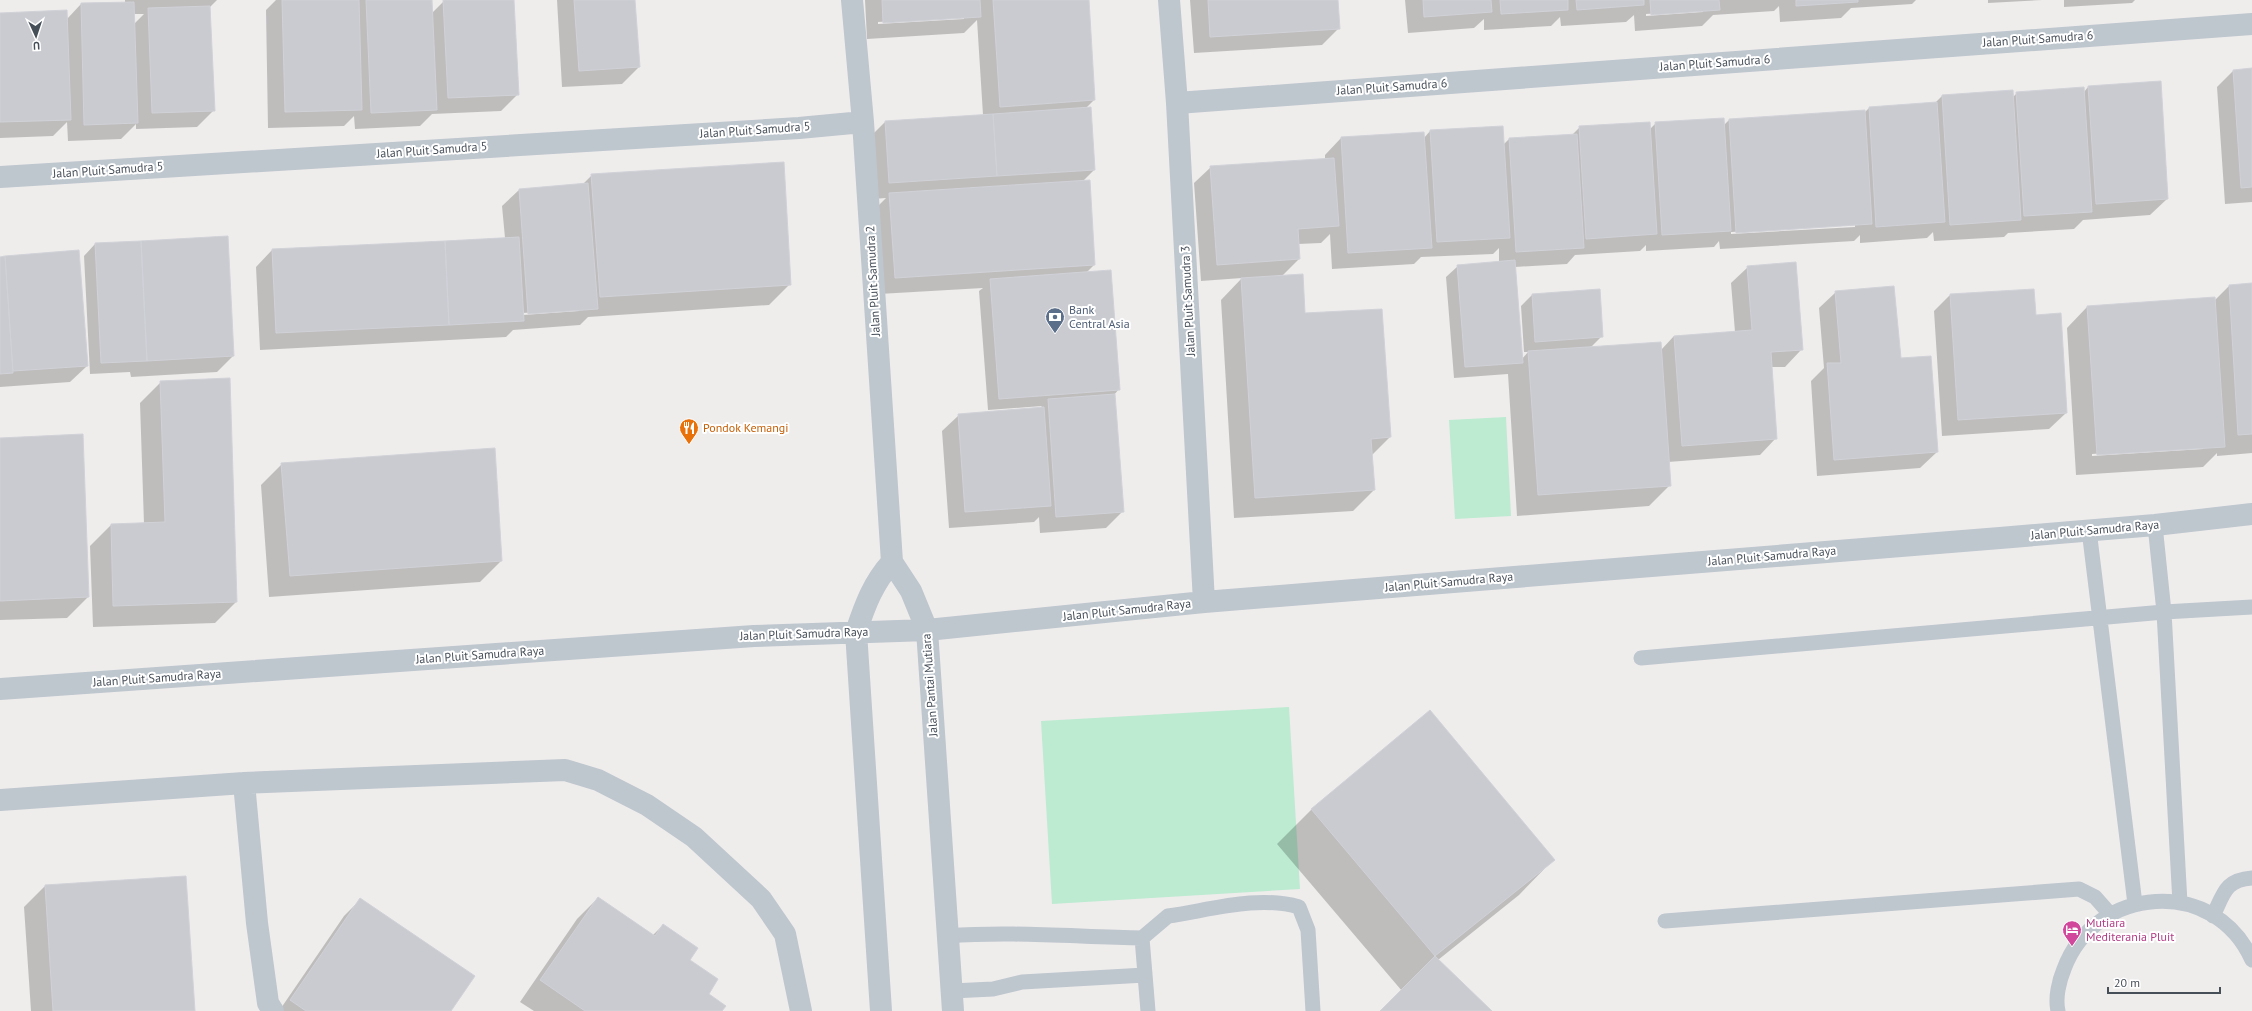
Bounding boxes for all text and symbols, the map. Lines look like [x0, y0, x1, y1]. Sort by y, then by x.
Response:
north arrow [16, 16, 56, 56]
street label: Jalan Pluit Samudra 6 [1981, 27, 2094, 50]
text: U [33, 39, 40, 53]
street label: Jalan Pluit Samudra 6 [1658, 51, 1771, 74]
street label: Jalan Pluit Samudra 6 [1335, 75, 1448, 98]
street label: Jalan Pluit Samudra 5 [698, 118, 811, 141]
street label: Jalan Pluit Samudra 5 [375, 138, 488, 161]
street label: Jalan Pluit Samudra 5 [51, 158, 164, 181]
street label: Jalan Pluit Samudra 2 [862, 225, 883, 338]
street label: Jalan Pluit Samudra 3 [1177, 245, 1198, 358]
place label: Bank Central Asia [1069, 302, 1130, 331]
bank icon: Bank Central Asia [1044, 306, 1066, 334]
restaurant icon: Pondok Kemangi [678, 417, 700, 445]
place label: Pondok Kemangi [703, 420, 789, 435]
street label: Jalan Pluit Samudra Raya [2029, 516, 2160, 543]
street label: Jalan Pluit Samudra Raya [1706, 542, 1837, 569]
street label: Jalan Pluit Samudra Raya [1383, 568, 1514, 595]
street label: Jalan Pluit Samudra Raya [1061, 595, 1192, 624]
street label: Jalan Pluit Samudra Raya [738, 624, 869, 643]
street label: Jalan Pantai Mutiara [918, 633, 941, 738]
street label: Jalan Pluit Samudra Raya [414, 643, 545, 667]
street label: Jalan Pluit Samudra Raya [91, 666, 222, 690]
place label: Mutiara Mediterania Pluit [2086, 915, 2174, 944]
hotel icon: Mutiara Mediterania Pluit [2061, 919, 2083, 947]
scale bar [2108, 969, 2220, 995]
text: 20 m [2114, 975, 2140, 990]

